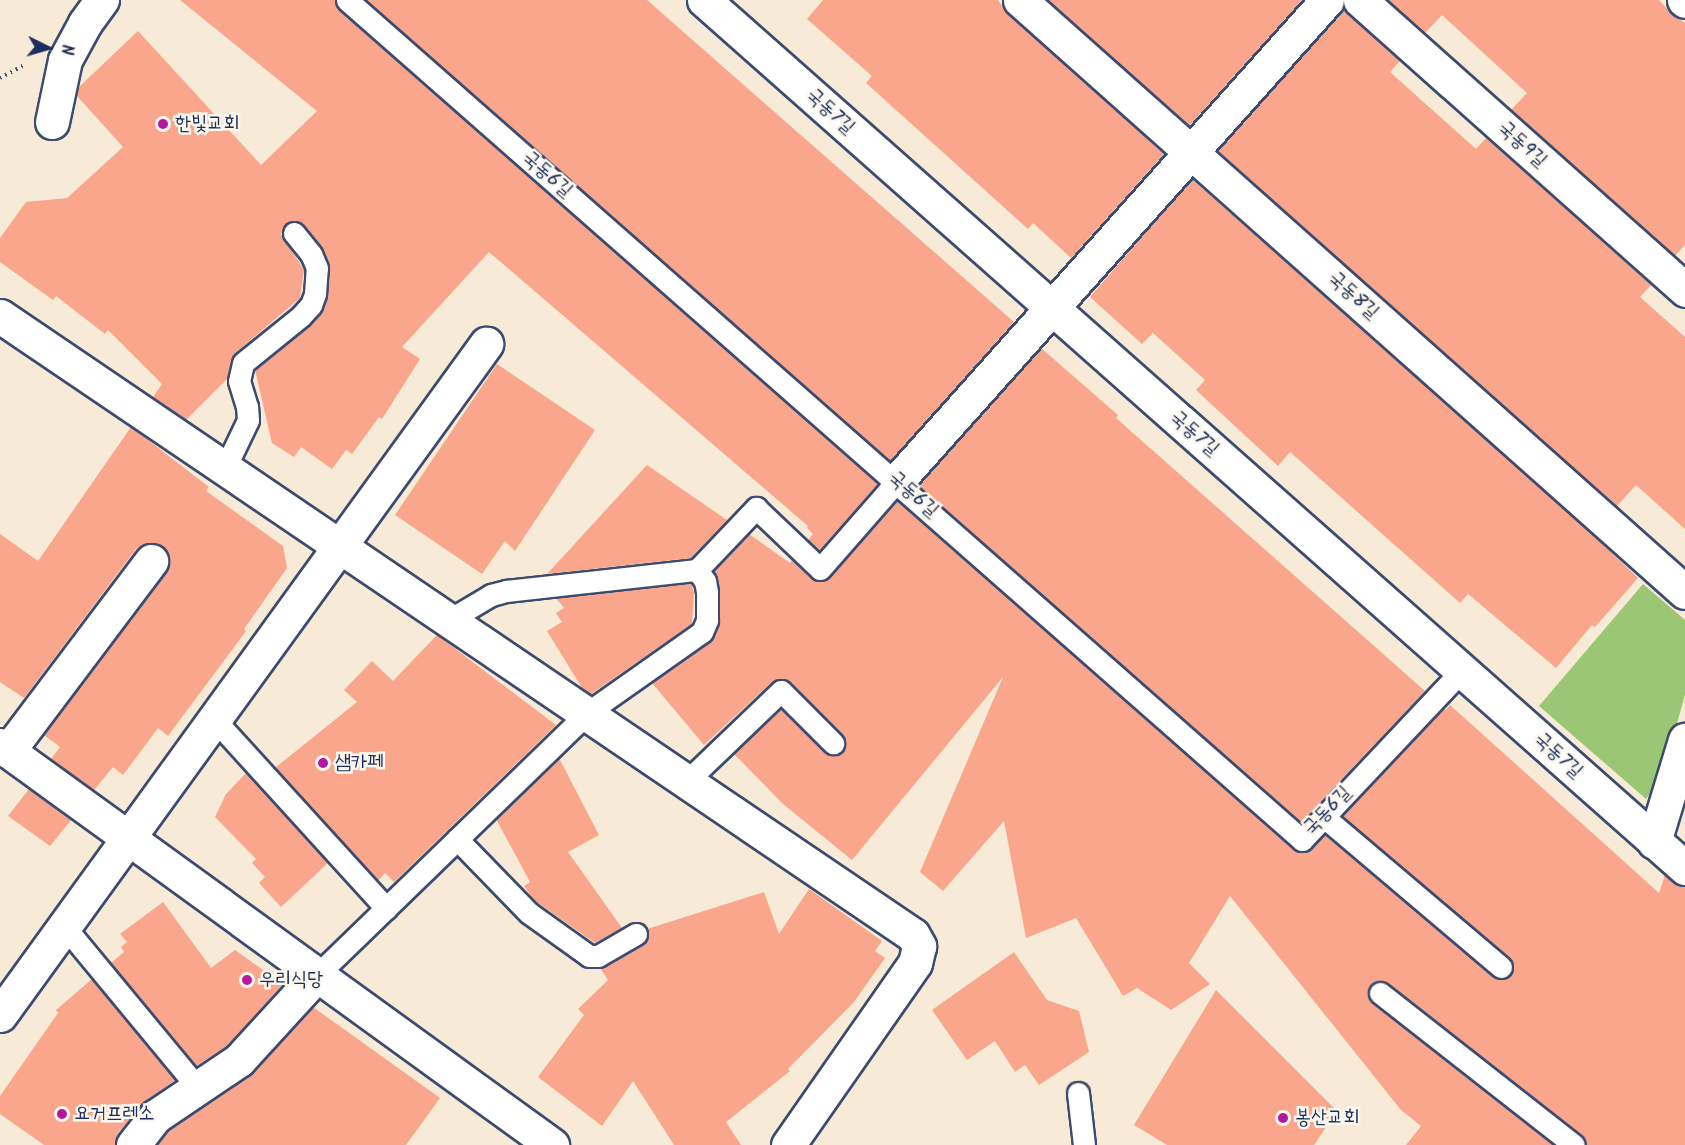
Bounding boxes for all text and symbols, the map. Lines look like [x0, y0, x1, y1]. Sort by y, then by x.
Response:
north arrow [18, 18, 78, 78]
text: N [54, 43, 79, 56]
street label: 국동7길 [801, 84, 859, 140]
place label: 한빛교회 [175, 112, 239, 136]
marker: 한빛교회 [156, 117, 170, 131]
street label: 국동9길 [1492, 117, 1552, 173]
street label: 국동6길 [517, 146, 577, 204]
street label: 국동8길 [1323, 267, 1383, 325]
street label: 국동7길 [1164, 406, 1224, 462]
street label: 국동6길 [883, 466, 943, 524]
street label: 국동7길 [1529, 728, 1587, 784]
place label: 샘카페 [335, 751, 383, 775]
marker: 샘카페 [316, 756, 330, 770]
street label: 국동6길 [1299, 781, 1357, 841]
place label: 우리식당 [259, 968, 323, 992]
marker: 우리식당 [240, 973, 254, 987]
place label: 요거프레소 [74, 1102, 154, 1126]
place label: 봉산교회 [1295, 1106, 1359, 1130]
marker: 요거프레소 [55, 1107, 69, 1121]
marker: 봉산교회 [1276, 1111, 1290, 1125]

